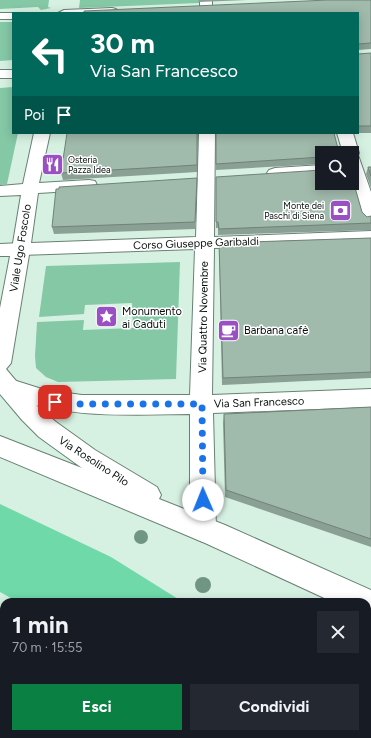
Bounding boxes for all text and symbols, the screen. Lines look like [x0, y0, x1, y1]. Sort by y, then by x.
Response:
text: 30 m [90, 26, 155, 60]
icon: left [24, 28, 76, 80]
text: Via San Francesco [90, 60, 238, 82]
icon: arrive [53, 104, 75, 126]
text: Poi [24, 106, 45, 124]
map controls [315, 146, 359, 190]
button: search [315, 146, 359, 190]
restaurant icon: Osteria Pazza Idea [39, 152, 65, 178]
place label: Osteria Pazza Idea [68, 154, 111, 175]
bank icon: Monte dei Paschi di Siena [327, 198, 353, 224]
place label: Monte dei Paschi di Siena [264, 200, 324, 221]
street label: Viale Ugo Foscolo [7, 203, 34, 293]
street label: Corso Giuseppe Garibaldi [133, 235, 259, 252]
street label: Via Quattro Novembre [196, 261, 211, 373]
place icon: Monumento ai Caduti [94, 304, 120, 330]
place label: Monumento ai Caduti [122, 305, 182, 331]
cafe icon: Barbana cafè [215, 317, 241, 343]
place label: Barbana cafè [244, 324, 308, 337]
pin [38, 385, 72, 419]
icon: arrive [44, 391, 66, 413]
street label: Via San Francesco [214, 394, 304, 411]
street label: Via Rosolino Pilo [56, 434, 131, 489]
position arrow [182, 479, 224, 521]
text: 1 min [12, 610, 69, 639]
button: close [317, 611, 359, 653]
text: 70 m · 15:55 [12, 640, 82, 655]
button: Esci [12, 684, 182, 730]
button: Condividi [190, 684, 359, 730]

